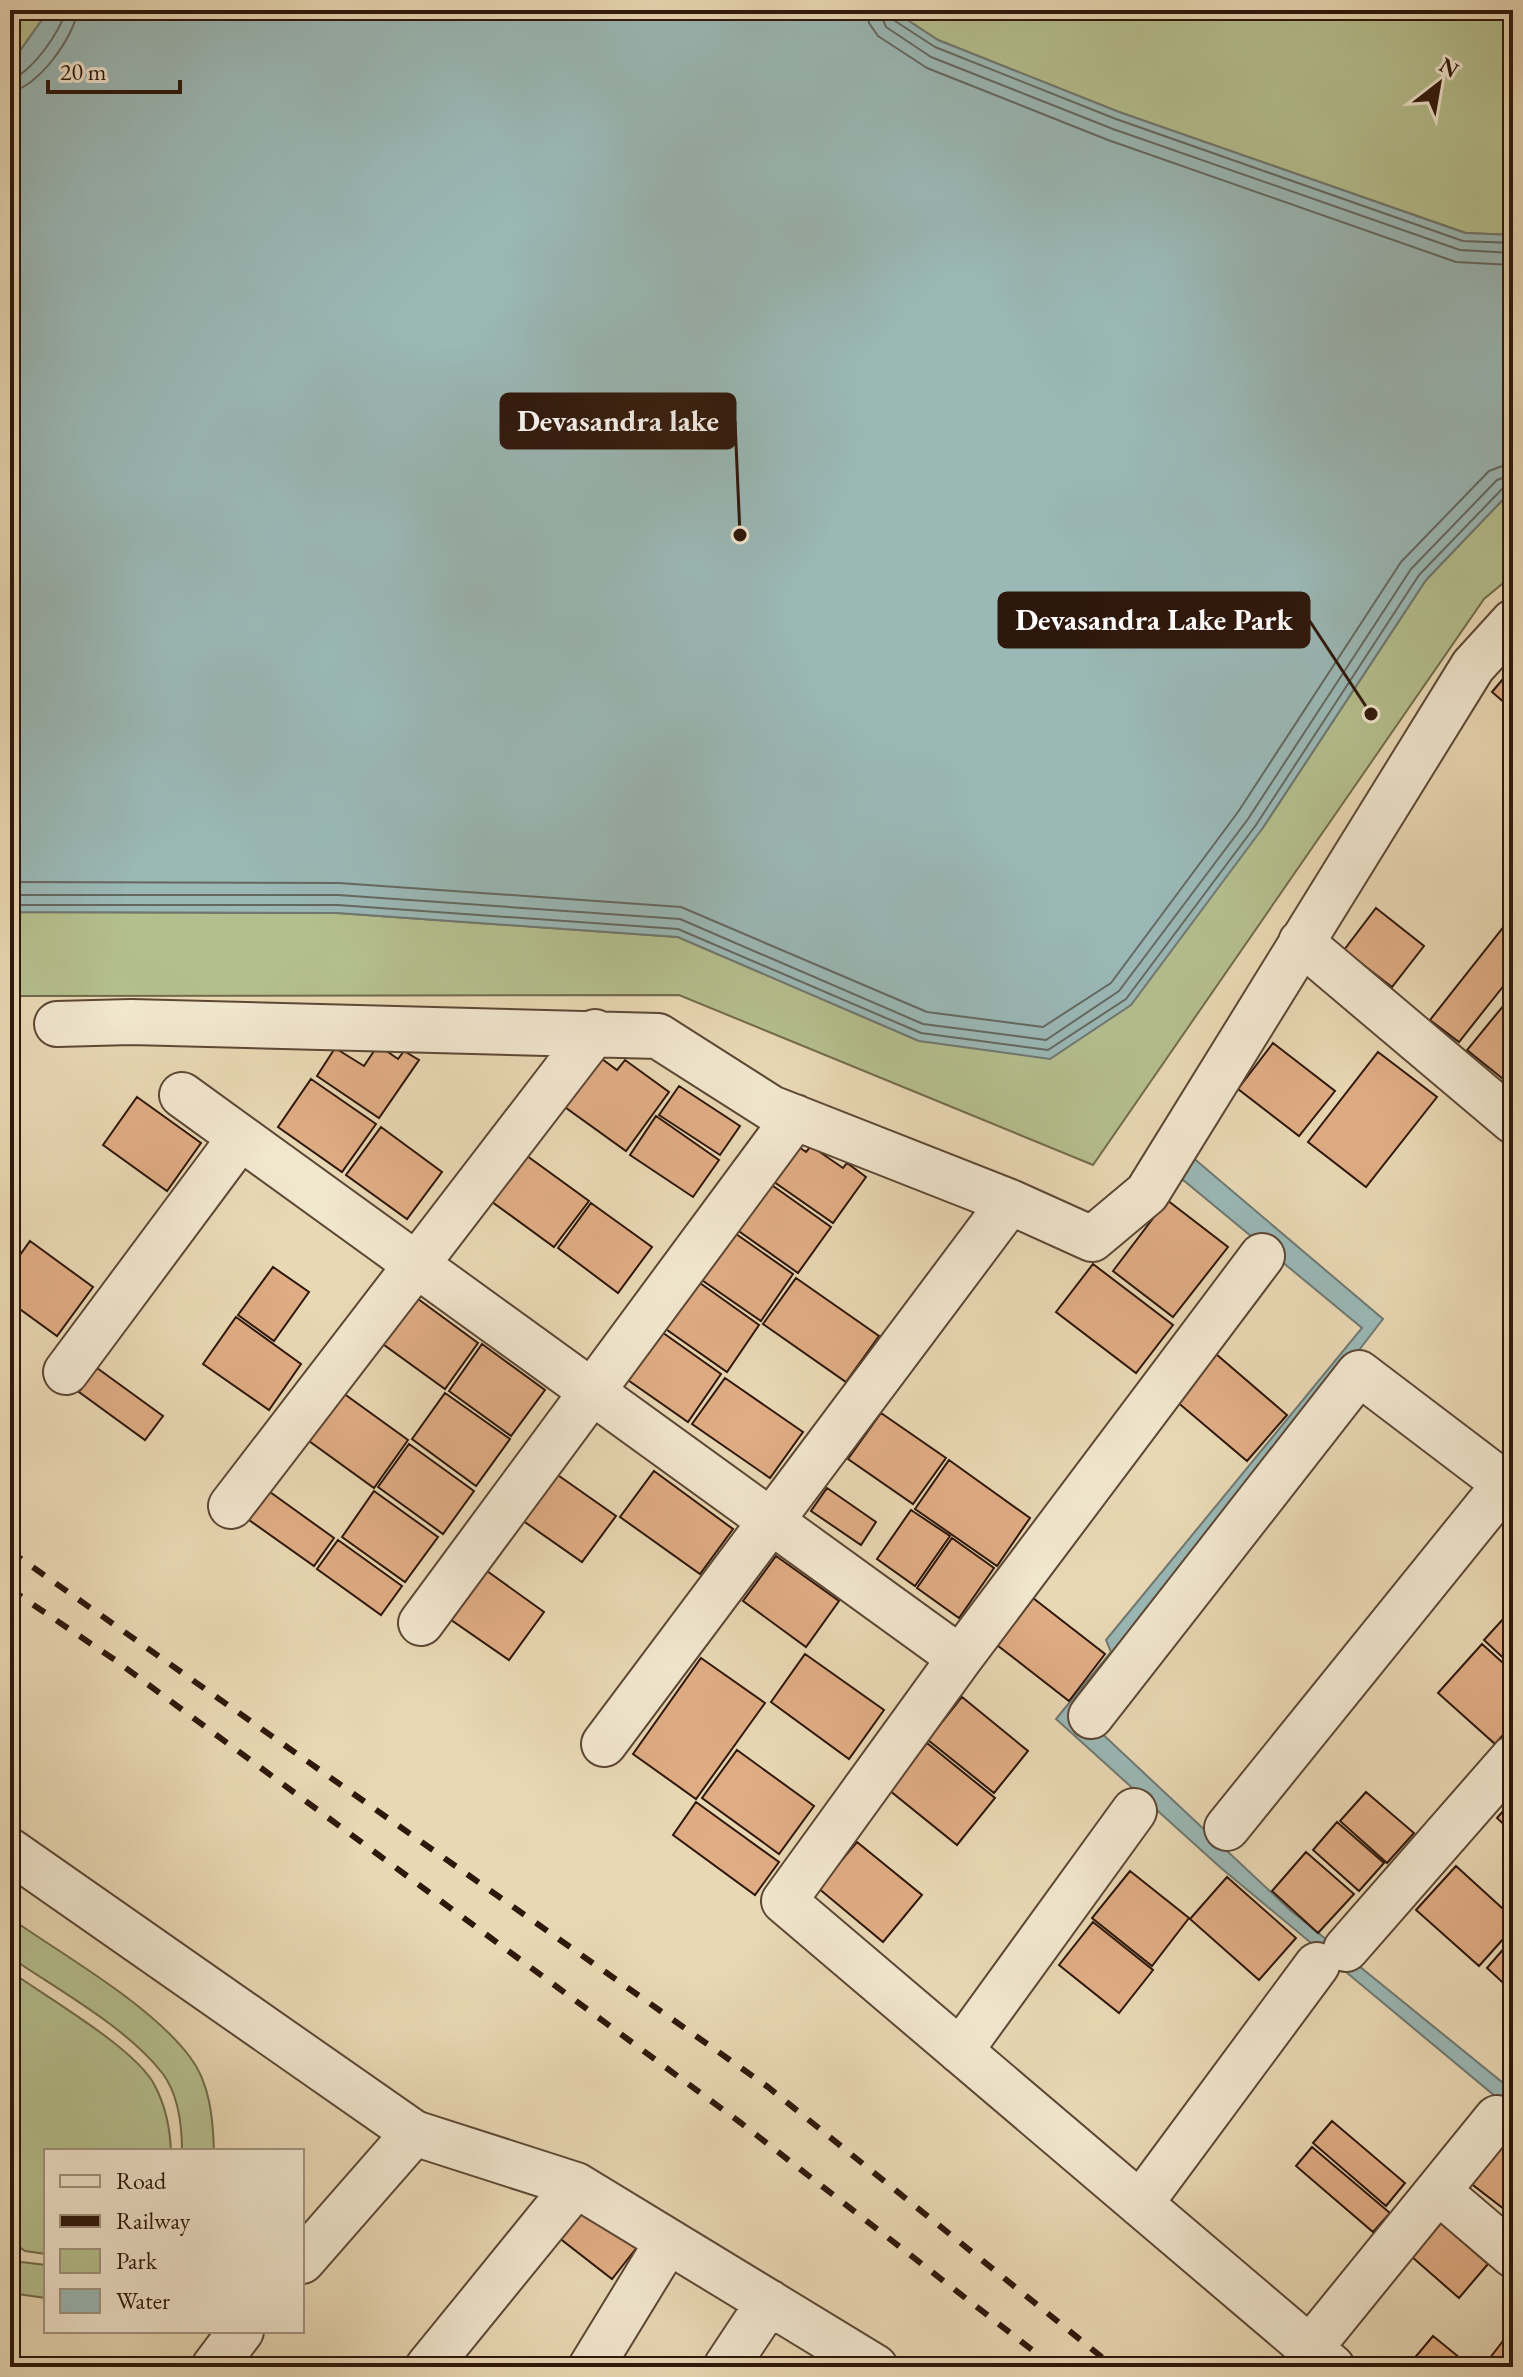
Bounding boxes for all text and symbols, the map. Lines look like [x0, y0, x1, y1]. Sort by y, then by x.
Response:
scale bar [48, 44, 180, 94]
north arrow [1399, 44, 1479, 124]
text: N [1434, 50, 1464, 84]
text: 20 m [60, 56, 107, 87]
callout: Devasandra lake [501, 394, 735, 448]
text: Devasandra lake [517, 401, 719, 440]
callout: Devasandra Lake Park [999, 593, 1309, 647]
text: Devasandra Lake Park [1015, 600, 1293, 639]
legend [44, 2149, 304, 2333]
text: Road [116, 2165, 167, 2196]
text: Railway [116, 2205, 191, 2236]
text: Park [116, 2245, 158, 2276]
text: Water [116, 2285, 170, 2316]

